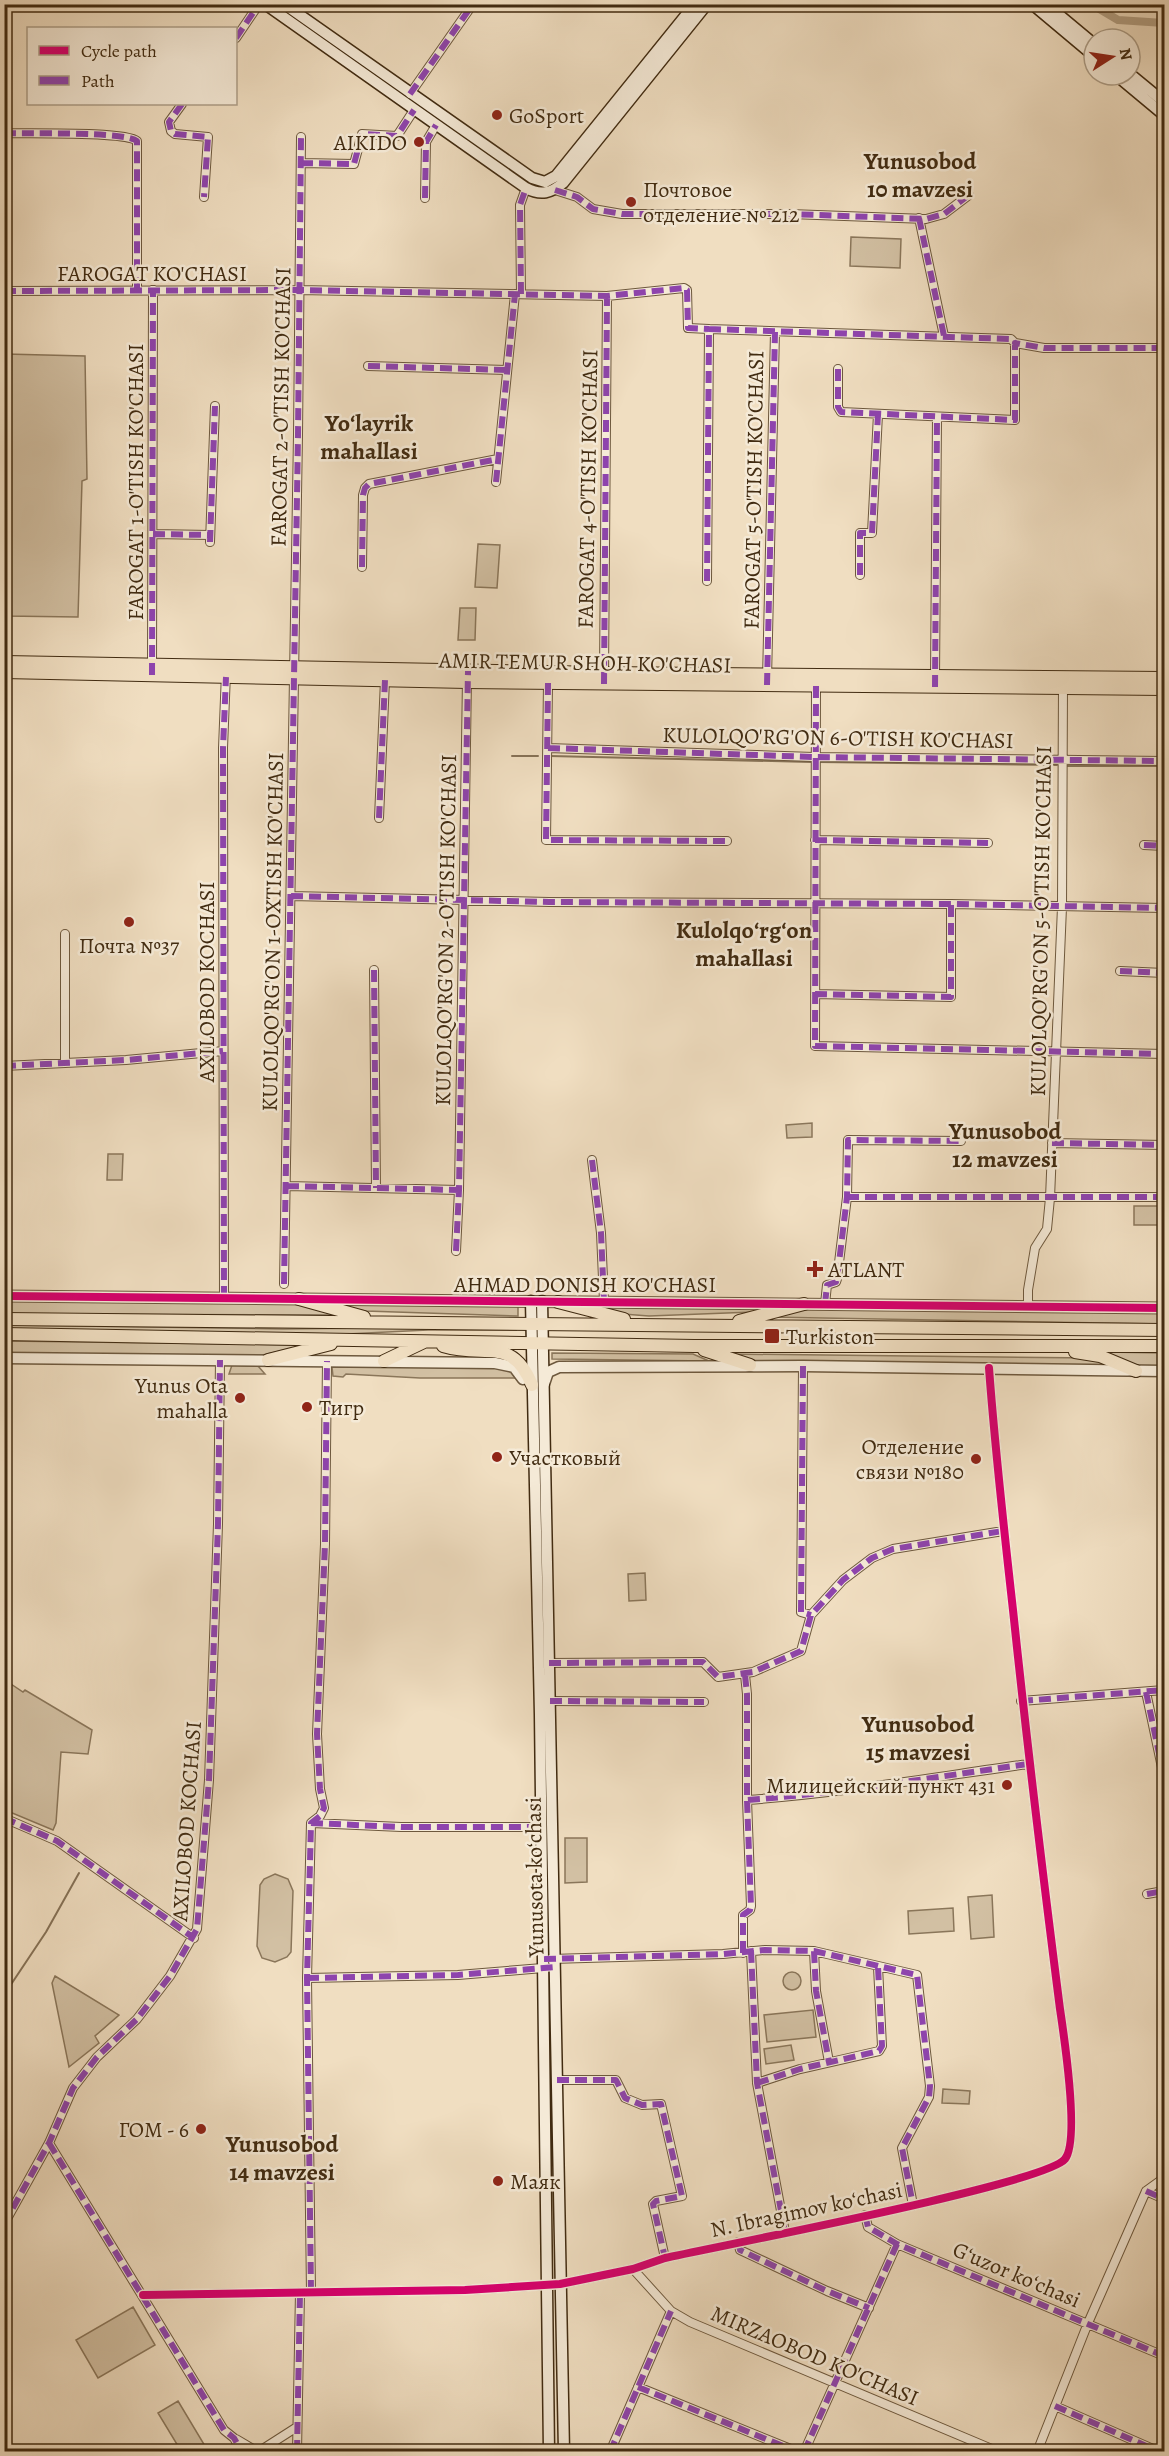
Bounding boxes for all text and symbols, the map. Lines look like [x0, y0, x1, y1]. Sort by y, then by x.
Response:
legend [27, 27, 237, 105]
north arrow [1082, 27, 1142, 87]
text: Cycle path [81, 39, 157, 63]
text: N [1114, 46, 1138, 62]
text: Path [81, 69, 115, 93]
place label: GoSport [509, 101, 584, 131]
marker: GoSport [490, 108, 504, 122]
place label: AIKIDO [333, 128, 407, 158]
marker: AIKIDO [412, 135, 426, 149]
district label: Yunusobod 10 mavzesi [863, 145, 976, 205]
place label: Почтовое отделение № 212 [643, 175, 800, 230]
marker: Почтовое отделение № 212 [624, 195, 638, 209]
street label: FAROGAT KO'CHASI [57, 259, 247, 289]
street label: FAROGAT 2-O'TISH KO'CHASI [264, 267, 298, 547]
street label: FAROGAT 1-O'TISH KO'CHASI [121, 344, 151, 620]
street label: FAROGAT 4-O'TISH KO'CHASI [571, 349, 605, 629]
street label: FAROGAT 5-O'TISH KO'CHASI [737, 350, 771, 630]
district label: Yoʻlayrik mahallasi [320, 407, 418, 467]
street label: AMIR TEMUR SHOH KO'CHASI [437, 645, 731, 681]
street label: KULOLQO'RG'ON 6-O'TISH KO'CHASI [662, 720, 1014, 756]
street label: KULOLQO'RG'ON 5-O'TISH KO'CHASI [1023, 746, 1059, 1097]
street label: KULOLQO'RG'ON 1-OXTISH KO'CHASI [255, 752, 291, 1112]
street label: KULOLQO'RG'ON 2-O'TISH KO'CHASI [428, 754, 464, 1106]
street label: AXILOBOD KOCHASI [192, 882, 222, 1083]
district label: Kulolqoʻrgʻon mahallasi [676, 914, 813, 974]
marker: Почта №37 [122, 915, 136, 929]
place label: Почта №37 [79, 931, 180, 961]
district label: Yunusobod 12 mavzesi [948, 1115, 1061, 1175]
place label: ATLANT [827, 1255, 904, 1285]
marker: ATLANT [806, 1260, 824, 1278]
street label: AHMAD DONISH KO'CHASI [453, 1270, 716, 1300]
place label: Turkiston [786, 1322, 874, 1352]
marker: Turkiston [763, 1327, 781, 1345]
place label: Yunus Ota mahalla [134, 1371, 229, 1426]
marker: Yunus Ota mahalla [233, 1391, 247, 1405]
place label: Тигр [319, 1393, 364, 1423]
marker: Тигр [300, 1400, 314, 1414]
place label: Отделение связи №180 [856, 1432, 964, 1487]
place label: Участковый [509, 1443, 621, 1473]
marker: Участковый [490, 1450, 504, 1464]
marker: Отделение связи №180 [969, 1452, 983, 1466]
district label: Yunusobod 15 mavzesi [861, 1708, 974, 1768]
street label: AXILOBOD KOCHASI [165, 1720, 209, 1923]
place label: Милицейский пункт 431 [766, 1771, 995, 1801]
marker: Милицейский пункт 431 [1000, 1778, 1014, 1792]
street label: Yunusota koʻchasi [519, 1797, 551, 1958]
place label: ГОМ - 6 [119, 2115, 189, 2145]
marker: ГОМ - 6 [194, 2122, 208, 2136]
district label: Yunusobod 14 mavzesi [225, 2128, 338, 2188]
place label: Маяк [510, 2167, 561, 2197]
marker: Маяк [491, 2174, 505, 2188]
street label: N. Ibragimov koʻchasi [708, 2175, 905, 2245]
street label: Gʻuzor koʻchasi [948, 2235, 1085, 2315]
street label: MIRZAOBOD KO'CHASI [706, 2299, 923, 2413]

